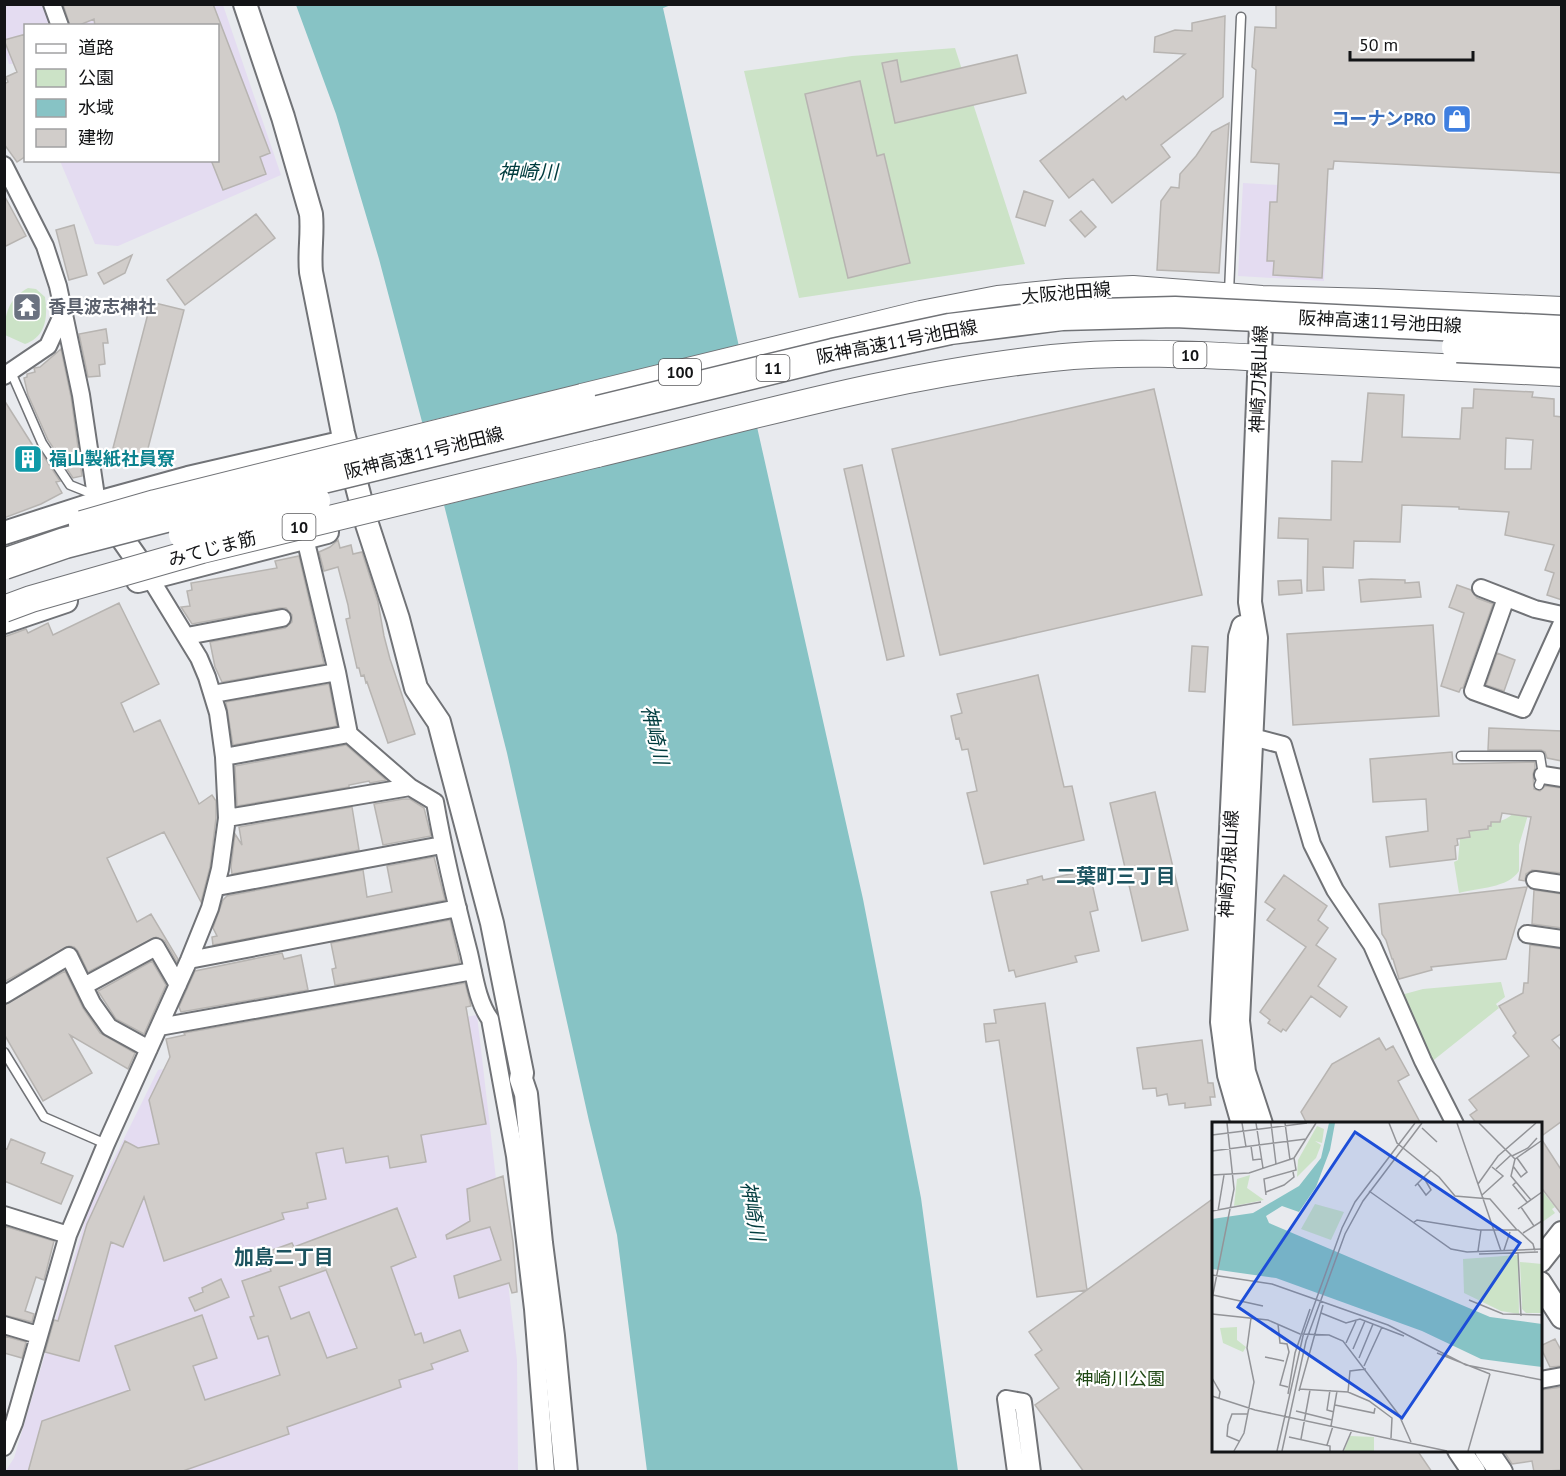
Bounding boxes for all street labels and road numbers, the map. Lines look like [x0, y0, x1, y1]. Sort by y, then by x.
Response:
street label: 大阪池田線 [1020, 277, 1112, 308]
street label: 阪神高速11号池田線 [1298, 306, 1462, 337]
street label: 阪神高速11号池田線 [814, 315, 979, 368]
street label: 神崎刀根山線 [1245, 325, 1272, 433]
road number: 10 [1174, 342, 1206, 368]
road number: 11 [756, 355, 790, 381]
road number: 100 [659, 359, 701, 385]
street label: 阪神高速11号池田線 [342, 422, 506, 483]
road number: 10 [282, 514, 316, 540]
street label: みてじま筋 [165, 526, 258, 571]
street label: 神崎刀根山線 [1214, 809, 1243, 919]

